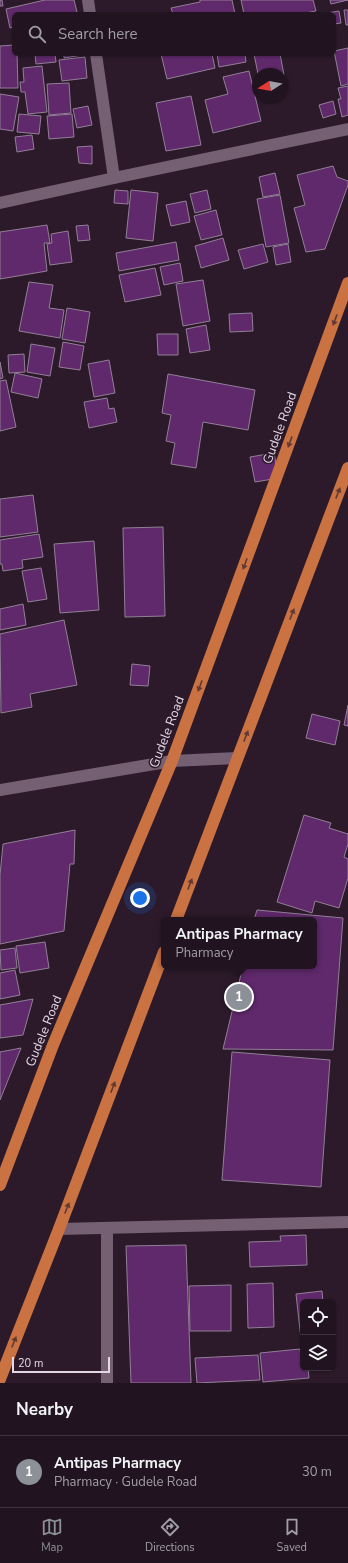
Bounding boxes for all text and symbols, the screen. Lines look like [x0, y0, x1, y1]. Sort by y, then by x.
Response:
search box [12, 12, 336, 56]
icon: search [26, 23, 48, 45]
text: Search here [58, 24, 138, 44]
north arrow [252, 68, 288, 104]
one-way arrow [331, 314, 337, 326]
street label: Gudele Road [259, 389, 301, 467]
one-way arrow [286, 436, 292, 448]
one-way arrow [336, 486, 342, 498]
one-way arrow [241, 558, 247, 570]
one-way arrow [290, 608, 296, 620]
one-way arrow [196, 680, 202, 692]
street label: Gudele Road [145, 694, 189, 770]
one-way arrow [243, 729, 249, 741]
one-way arrow [187, 877, 193, 889]
your location [130, 888, 150, 908]
popup [161, 917, 317, 969]
text: Antipas Pharmacy [175, 924, 303, 944]
text: Pharmacy [175, 944, 233, 962]
pin: 1 [226, 982, 252, 1012]
street label: Gudele Road [22, 993, 66, 1069]
one-way arrow [110, 1080, 116, 1092]
one-way arrow [64, 1202, 70, 1214]
map controls [300, 1299, 336, 1371]
button: locate [300, 1299, 336, 1335]
button: layers [300, 1335, 336, 1371]
one-way arrow [12, 1336, 18, 1348]
scale bar [12, 1355, 110, 1374]
text: 20 m [18, 1356, 43, 1371]
text: Nearby [16, 1398, 73, 1421]
text: Antipas Pharmacy [54, 1453, 181, 1473]
text: 1 [25, 1463, 33, 1481]
text: 30 m [302, 1463, 332, 1481]
text: Pharmacy · Gudele Road [54, 1473, 197, 1491]
tab: Map [41, 1516, 63, 1555]
tab: Directions [145, 1516, 195, 1555]
tab: Saved [277, 1516, 307, 1555]

